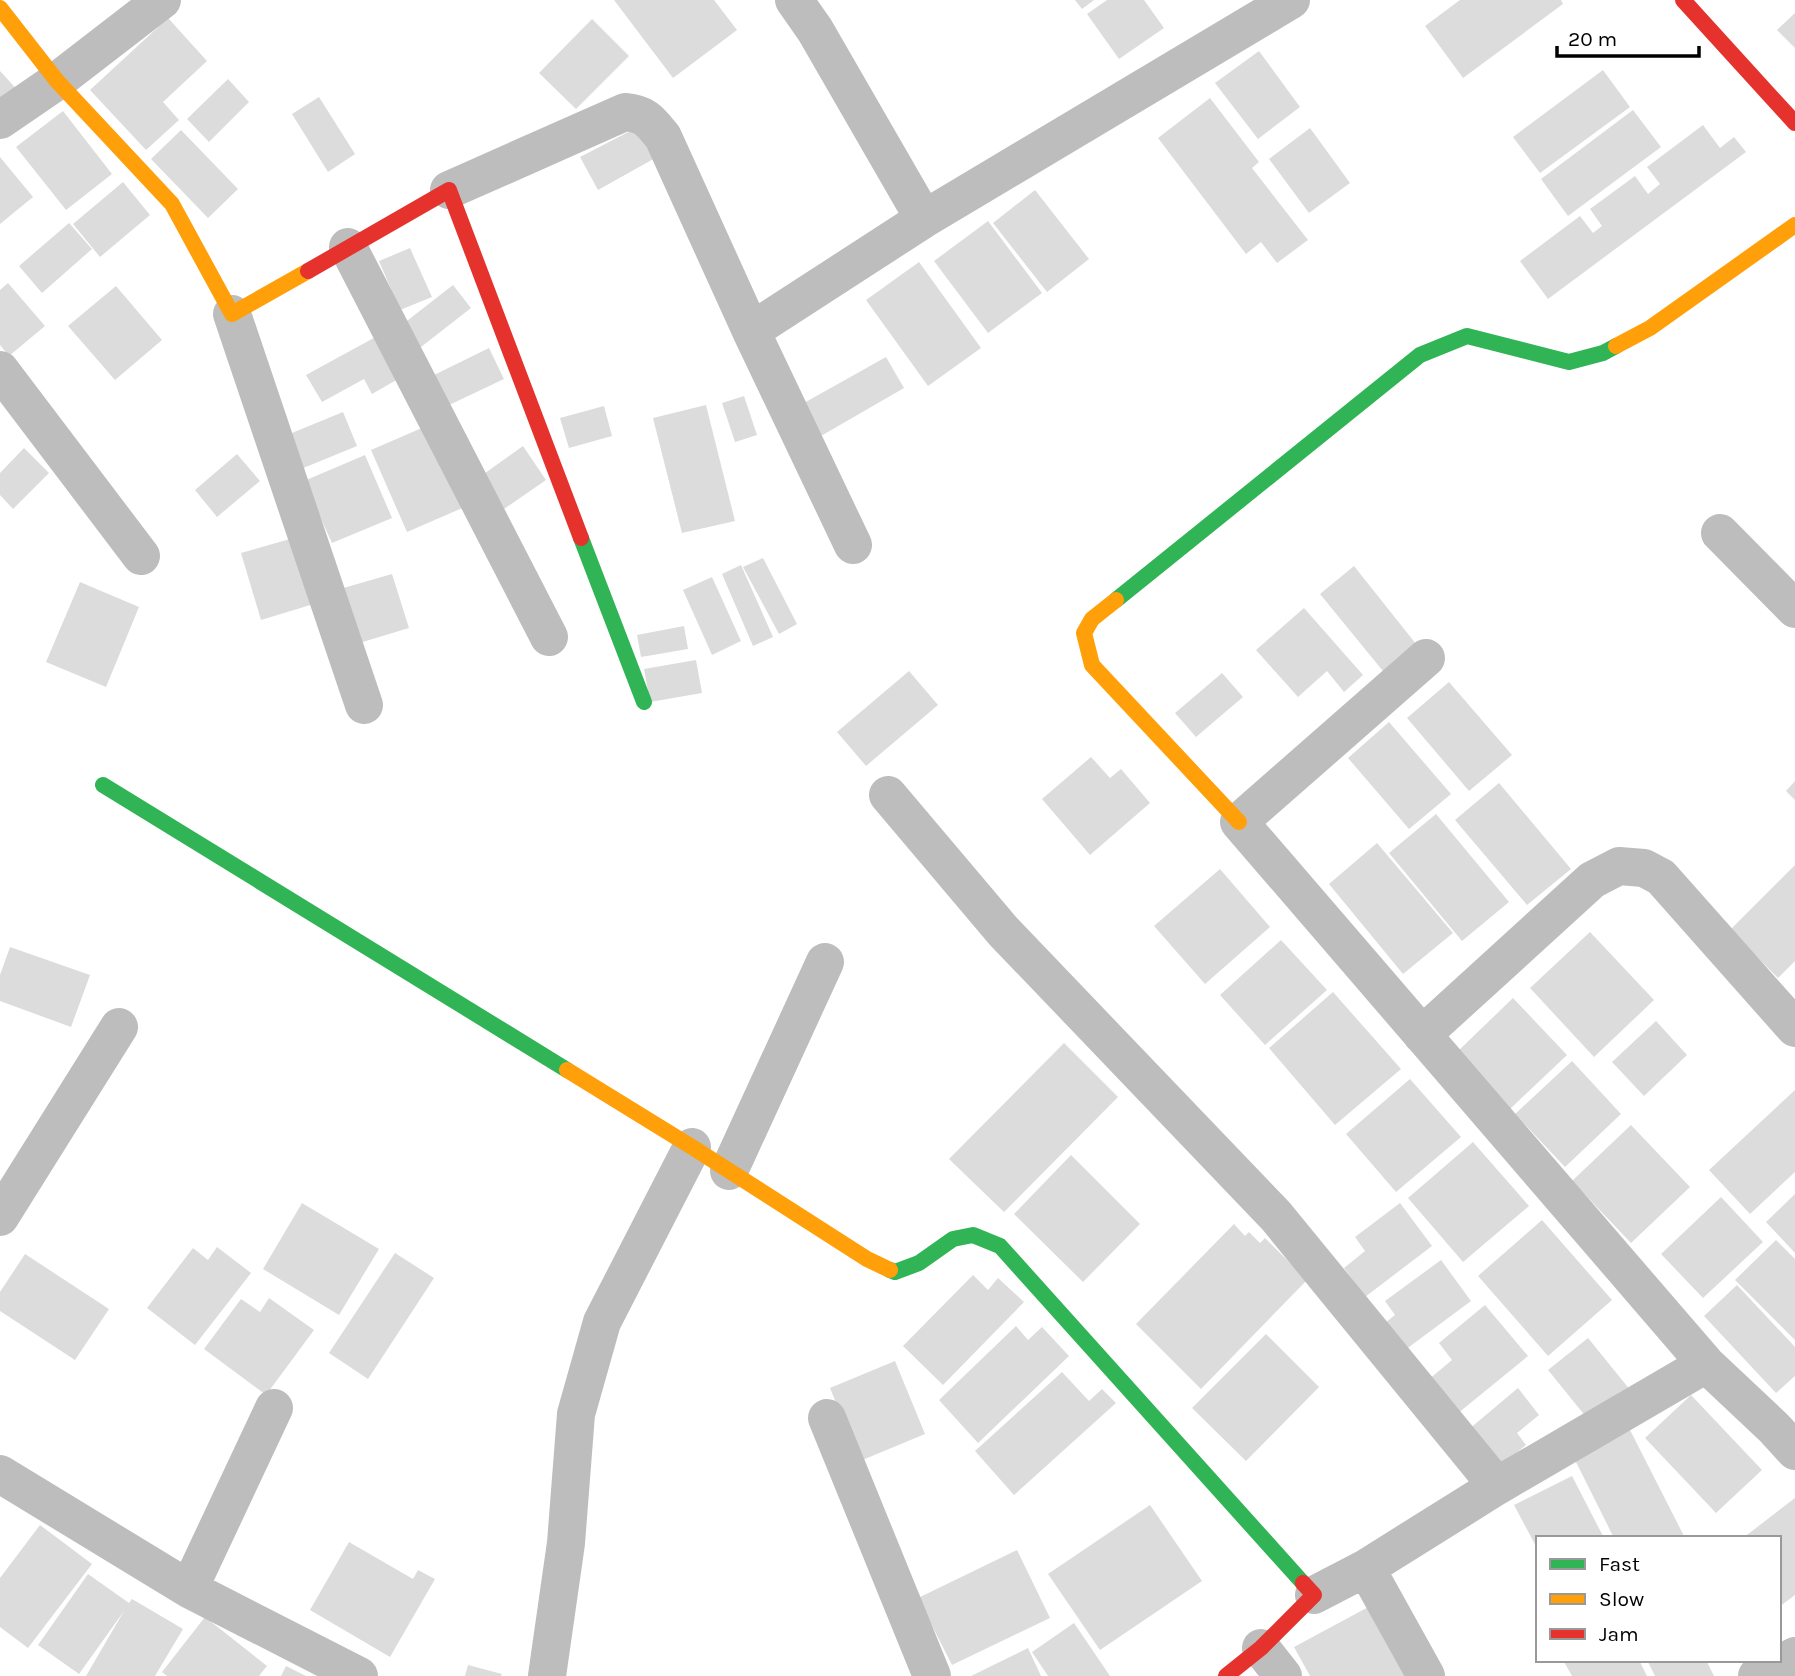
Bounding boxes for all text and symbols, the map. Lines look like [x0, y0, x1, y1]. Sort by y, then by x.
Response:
scale bar [1557, 14, 1699, 58]
text: 20 m [1568, 27, 1617, 51]
legend [1536, 1536, 1781, 1662]
text: Fast [1599, 1552, 1640, 1576]
text: Slow [1599, 1587, 1644, 1611]
text: Jam [1599, 1622, 1639, 1646]

